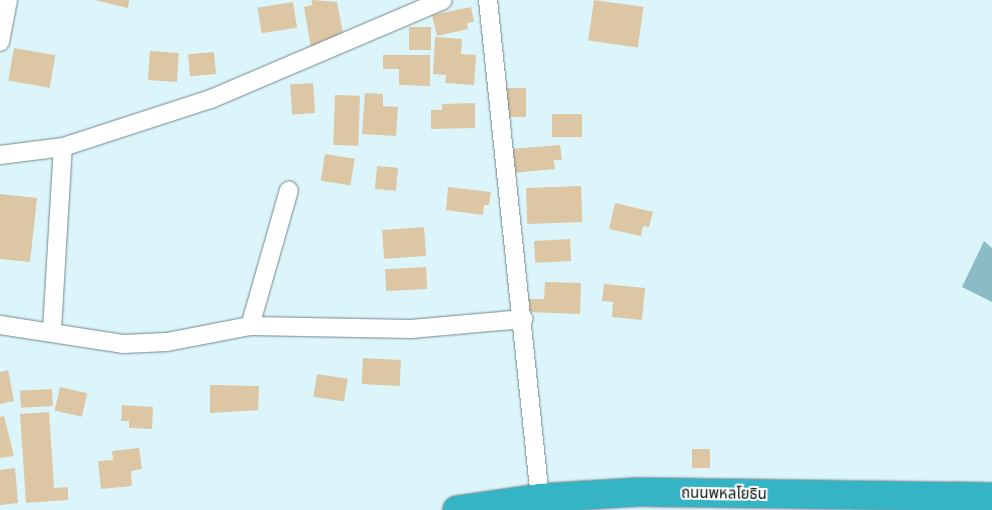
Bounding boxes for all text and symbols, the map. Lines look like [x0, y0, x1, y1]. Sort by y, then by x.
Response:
street label: ถนนพหลโยธิน [681, 483, 767, 503]

